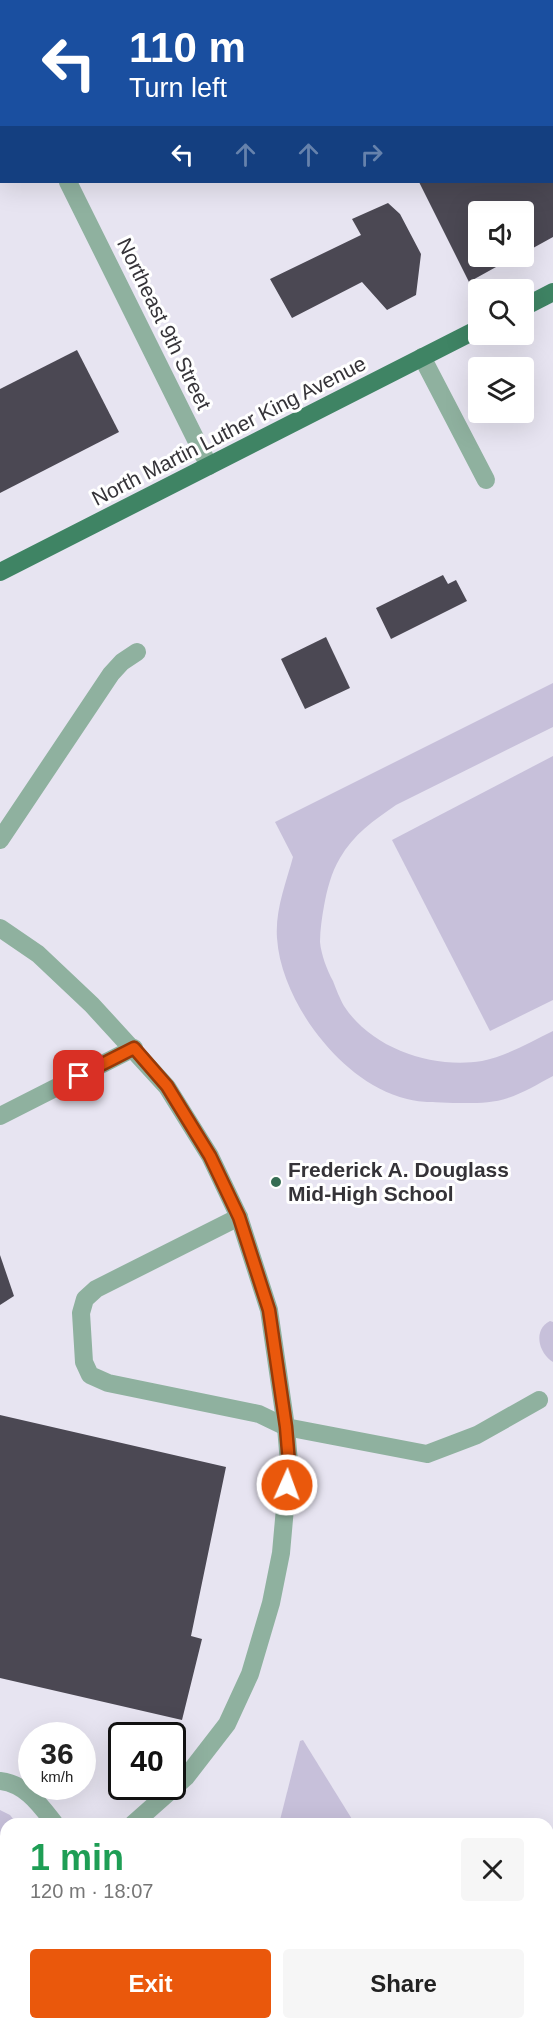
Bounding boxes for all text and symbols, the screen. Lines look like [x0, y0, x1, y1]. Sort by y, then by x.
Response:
icon: left [30, 24, 108, 102]
text: 110 m [129, 24, 246, 71]
text: Turn left [129, 73, 227, 103]
icon: left [166, 138, 199, 171]
icon: ahead [229, 138, 262, 171]
icon: ahead [292, 138, 325, 171]
icon: right [355, 138, 388, 171]
map controls [468, 201, 534, 423]
button: sound [468, 201, 534, 267]
street label: Northeast 9th Street [113, 234, 216, 413]
button: search [468, 279, 534, 345]
street label: North Martin Luther King Avenue [88, 351, 370, 510]
button: layers [468, 357, 534, 423]
pin [53, 1050, 104, 1101]
icon: arrive [62, 1059, 95, 1092]
place label: Frederick A. Douglass Mid-High School [288, 1158, 509, 1205]
marker: Frederick A. Douglass Mid-High School [269, 1175, 283, 1189]
position arrow [255, 1453, 319, 1517]
speed limit sign: 40 [108, 1722, 186, 1800]
text: 36 [40, 1737, 74, 1770]
text: km/h [41, 1768, 73, 1785]
text: 1 min [30, 1837, 124, 1878]
button: close [461, 1838, 524, 1901]
text: 120 m · 18:07 [30, 1880, 153, 1902]
button: Exit [30, 1949, 271, 2018]
button: Share [283, 1949, 524, 2018]

